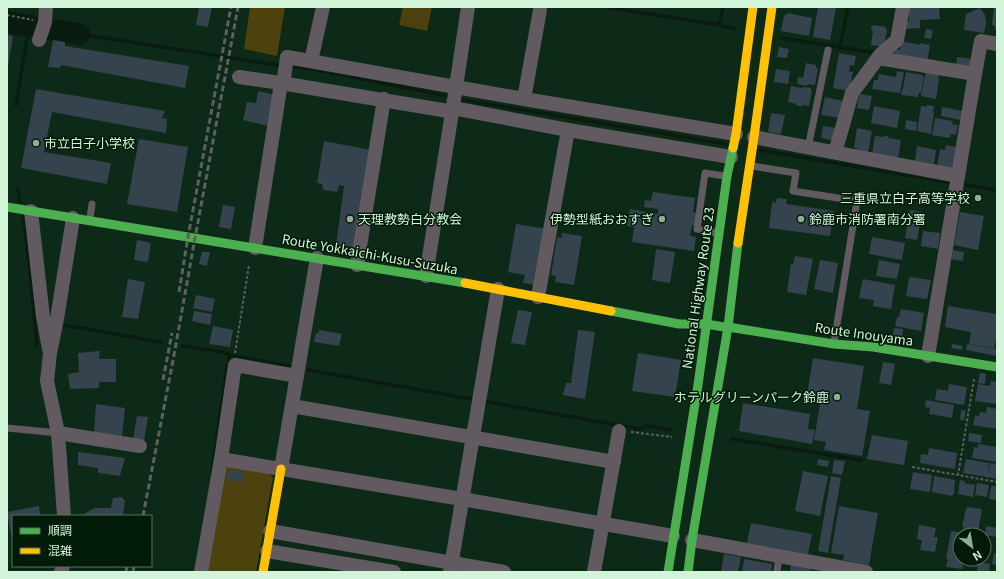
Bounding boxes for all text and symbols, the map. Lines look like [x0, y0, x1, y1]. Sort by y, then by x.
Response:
place label: 市立白子小学校 [44, 133, 135, 152]
marker: 市立白子小学校 [31, 138, 41, 148]
place label: 三重県立白子高等学校 [840, 188, 970, 207]
marker: 三重県立白子高等学校 [973, 193, 983, 203]
street label: National Highway Route 23 [677, 206, 718, 370]
place label: 天理教勢白分教会 [358, 209, 462, 228]
place label: 伊勢型紙おおすぎ [550, 209, 654, 228]
place label: 鈴鹿市消防署南分署 [809, 209, 926, 228]
marker: 天理教勢白分教会 [345, 214, 355, 224]
marker: 伊勢型紙おおすぎ [657, 214, 667, 224]
marker: 鈴鹿市消防署南分署 [796, 214, 806, 224]
street label: Route Yokkaichi-Kusu-Suzuka [281, 229, 460, 278]
street label: Route Inouyama [814, 317, 915, 350]
place label: ホテルグリーンパーク鈴鹿 [674, 387, 829, 406]
marker: ホテルグリーンパーク鈴鹿 [832, 392, 842, 402]
legend [12, 515, 152, 567]
text: 順調 [48, 521, 72, 538]
north arrow [952, 527, 992, 567]
text: 混雑 [48, 541, 72, 558]
text: N [970, 547, 985, 565]

